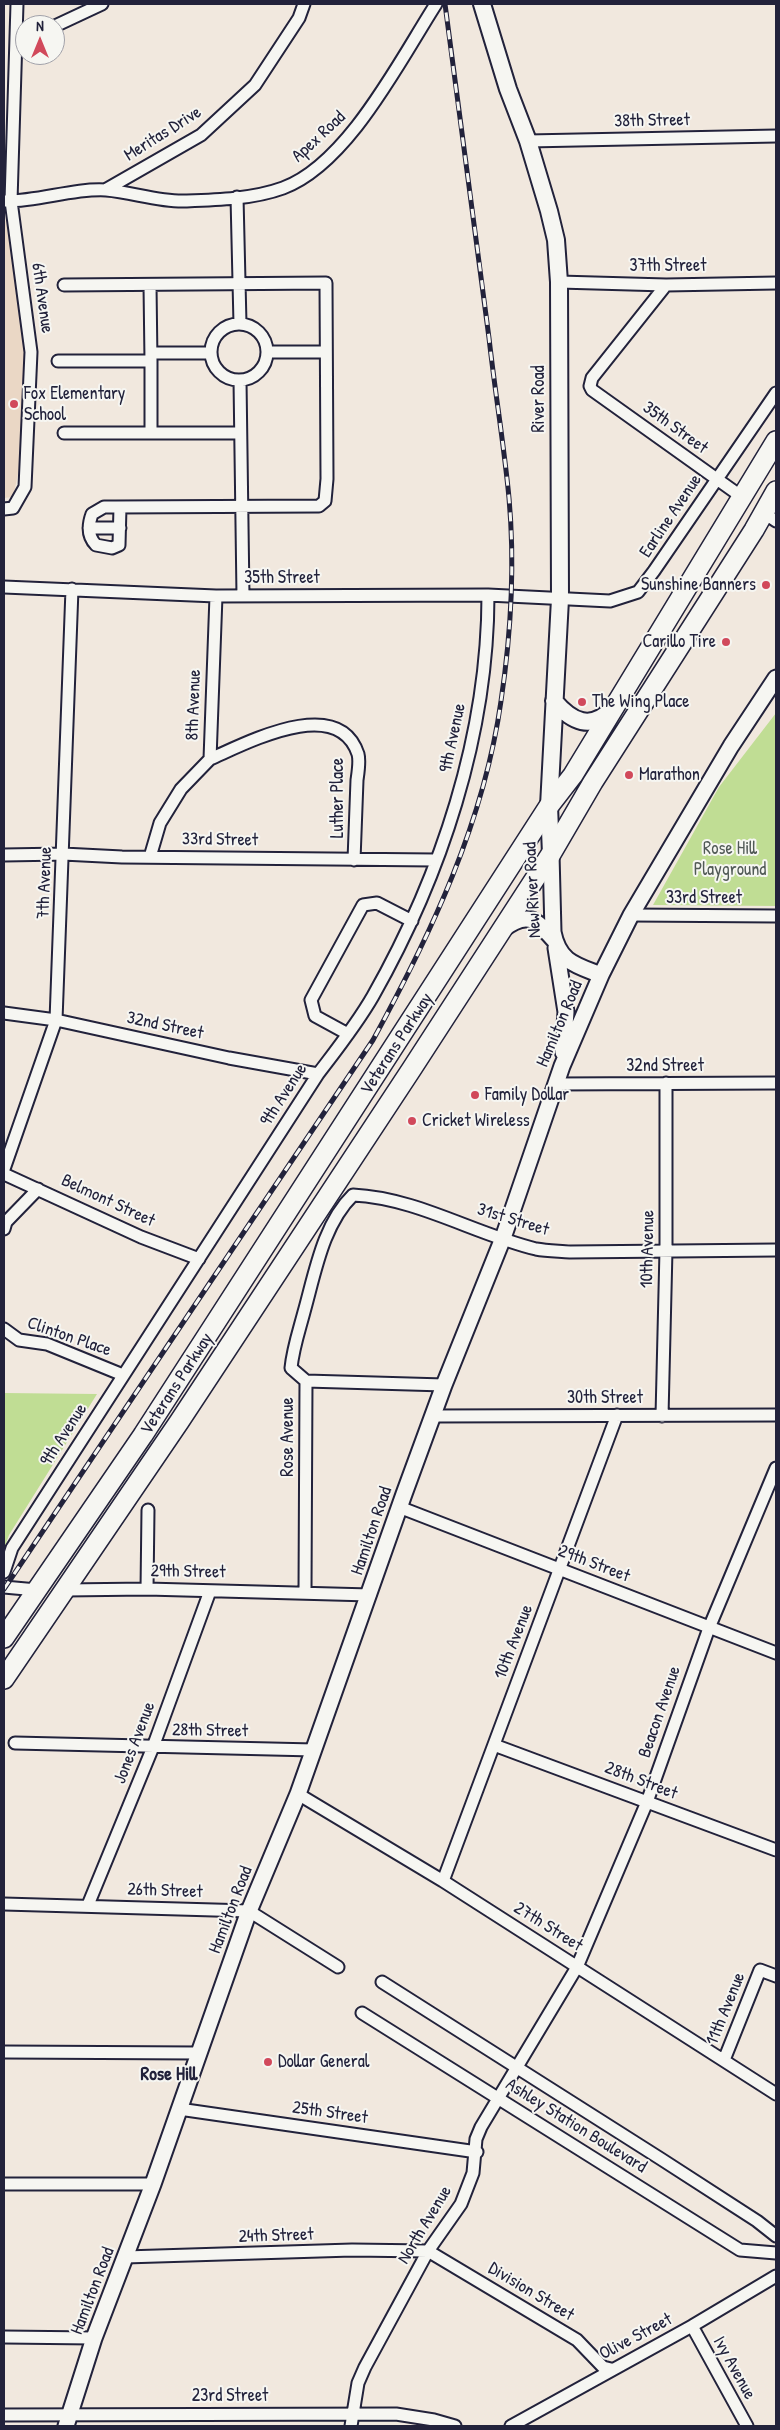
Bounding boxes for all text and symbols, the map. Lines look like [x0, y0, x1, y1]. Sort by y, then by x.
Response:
north arrow [15, 15, 65, 65]
text: N [36, 16, 44, 35]
street label: Meritas Drive [120, 102, 206, 166]
street label: Apex Road [288, 107, 350, 167]
street label: 38th Street [614, 110, 690, 132]
street label: 37th Street [630, 255, 706, 277]
street label: 6th Avenue [26, 261, 58, 335]
street label: River Road [528, 365, 550, 433]
place label: Fox Elementary School [24, 383, 125, 426]
street label: 35th Street [638, 397, 712, 459]
marker: Fox Elementary School [8, 398, 20, 410]
street label: Earline Avenue [635, 470, 707, 562]
street label: 35th Street [244, 567, 320, 589]
place label: Sunshine Banners [641, 574, 756, 596]
marker: Sunshine Banners [760, 579, 772, 591]
place label: Carillo Tire [642, 631, 716, 653]
marker: Carillo Tire [720, 636, 732, 648]
street label: 8th Avenue [182, 669, 206, 741]
place label: The Wing Place [592, 691, 689, 713]
marker: The Wing Place [576, 696, 588, 708]
street label: 9th Avenue [435, 701, 471, 775]
street label: Luther Place [327, 758, 349, 838]
place label: Marathon [639, 764, 700, 786]
marker: Marathon [623, 769, 635, 781]
street label: 33rd Street [182, 829, 258, 851]
park label: Rose Hill Playground [694, 838, 766, 881]
street label: New River Road [520, 841, 546, 939]
street label: 7th Avenue [33, 846, 57, 920]
street label: 33rd Street [666, 887, 742, 909]
street label: Hamilton Road [532, 978, 588, 1070]
street label: Veterans Parkway [356, 989, 438, 1099]
street label: 32nd Street [125, 1007, 205, 1045]
street label: 32nd Street [626, 1055, 704, 1077]
street label: 9th Avenue [256, 1060, 312, 1130]
place label: Family Dollar [485, 1084, 569, 1106]
marker: Family Dollar [469, 1089, 481, 1101]
place label: Cricket Wireless [422, 1110, 530, 1132]
marker: Cricket Wireless [406, 1115, 418, 1127]
street label: Belmont Street [58, 1170, 158, 1232]
street label: 31st Street [475, 1199, 551, 1241]
street label: 10th Avenue [637, 1210, 659, 1288]
street label: Clinton Place [24, 1313, 114, 1361]
street label: Veterans Parkway [136, 1329, 218, 1439]
street label: 30th Street [567, 1387, 643, 1409]
street label: Rose Avenue [277, 1397, 299, 1477]
street label: 9th Avenue [36, 1400, 92, 1470]
street label: Hamilton Road [347, 1484, 397, 1578]
street label: 29th Street [555, 1541, 633, 1587]
street label: 29th Street [150, 1561, 226, 1583]
street label: 10th Avenue [490, 1602, 538, 1682]
street label: Beacon Avenue [634, 1663, 686, 1761]
street label: Jones Avenue [110, 1699, 160, 1787]
street label: 28th Street [172, 1720, 248, 1742]
street label: 28th Street [602, 1757, 680, 1805]
street label: Hamilton Road [204, 1863, 258, 1957]
street label: 26th Street [127, 1879, 203, 1903]
street label: 27th Street [510, 1897, 586, 1957]
street label: 11th Avenue [702, 1969, 750, 2049]
place label: Dollar General [278, 2051, 370, 2073]
marker: Dollar General [262, 2056, 274, 2068]
district label: Rose Hill [141, 2064, 197, 2086]
street label: Ashley Station Boulevard [502, 2074, 650, 2178]
street label: 25th Street [291, 2097, 369, 2129]
street label: North Avenue [393, 2182, 457, 2268]
street label: 24th Street [238, 2224, 314, 2248]
street label: Hamilton Road [66, 2244, 120, 2338]
street label: Division Street [484, 2258, 578, 2326]
street label: Olive Street [596, 2309, 676, 2365]
street label: Ivy Avenue [708, 2333, 760, 2403]
street label: 23rd Street [192, 2385, 268, 2407]

